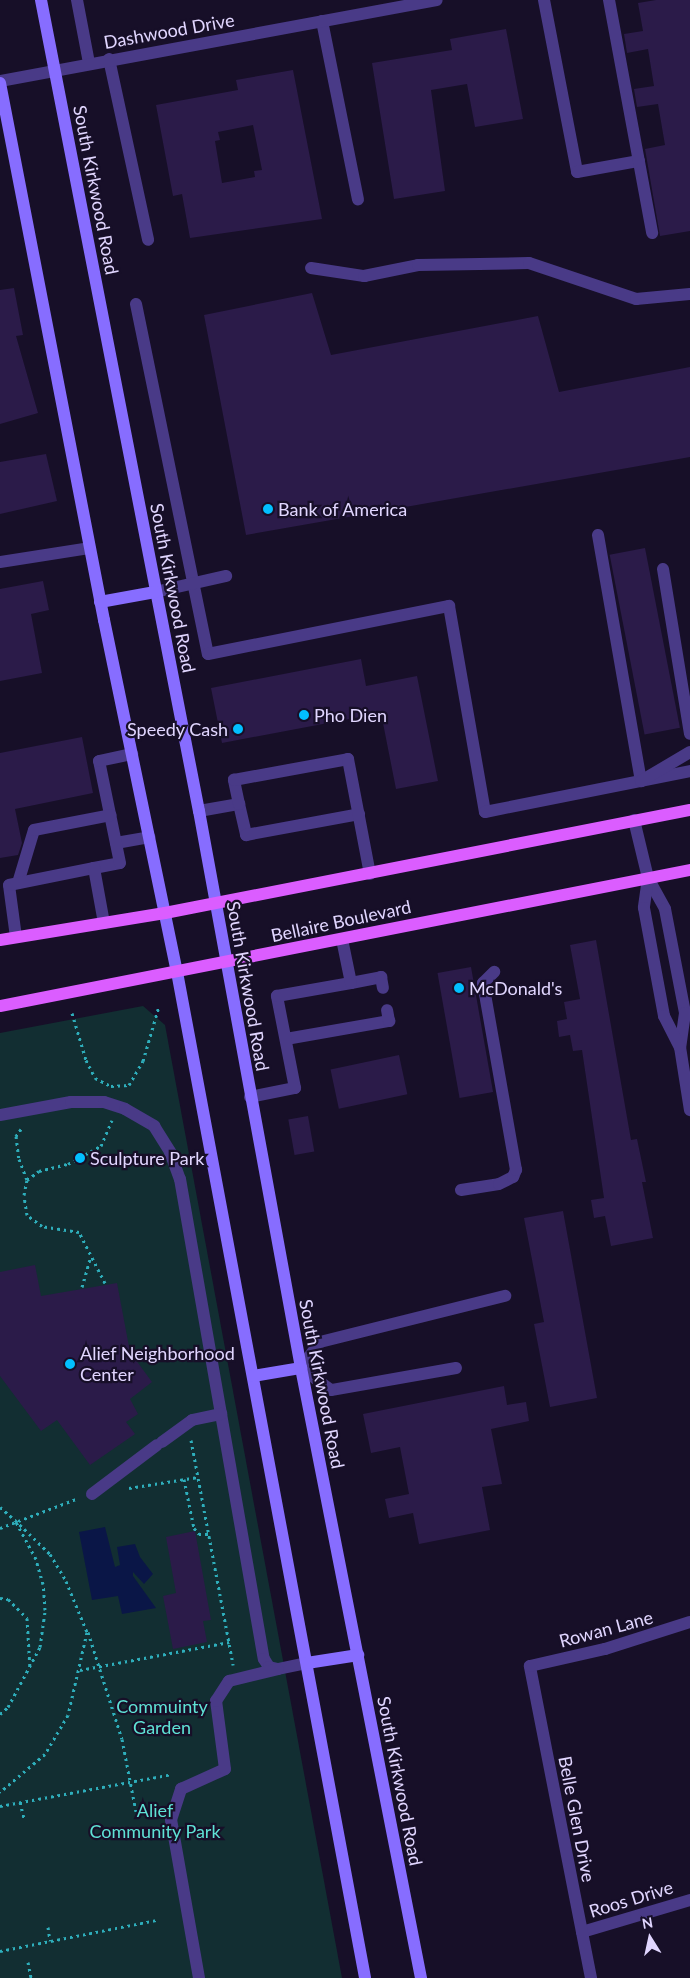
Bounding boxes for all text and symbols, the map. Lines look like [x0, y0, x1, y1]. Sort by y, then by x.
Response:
street label: Dashwood Drive [102, 9, 236, 53]
street label: South Kirkwood Road [69, 104, 123, 276]
place label: Bank of America [278, 498, 408, 520]
street label: South Kirkwood Road [146, 502, 200, 674]
marker: Bank of America [262, 503, 274, 515]
place label: Pho Dien [314, 704, 387, 726]
marker: Pho Dien [298, 709, 310, 721]
place label: Speedy Cash [127, 718, 228, 740]
marker: Speedy Cash [232, 723, 244, 735]
street label: Bellaire Boulevard [269, 896, 413, 946]
street label: South Kirkwood Road [222, 899, 274, 1073]
place label: McDonald's [469, 977, 562, 999]
marker: McDonald's [453, 982, 465, 994]
place label: Sculpture Park [90, 1147, 205, 1169]
marker: Sculpture Park [74, 1152, 86, 1164]
street label: South Kirkwood Road [295, 1298, 349, 1470]
place label: Alief Neighborhood Center [80, 1343, 235, 1386]
marker: Alief Neighborhood Center [64, 1358, 76, 1370]
street label: Rowan Lane [557, 1606, 655, 1652]
street label: South Kirkwood Road [373, 1695, 427, 1867]
park label: Commuinty Garden [116, 1696, 208, 1738]
street label: Belle Glen Drive [554, 1754, 600, 1884]
park label: Alief Community Park [89, 1800, 221, 1842]
street label: Roos Drive [587, 1876, 675, 1922]
north arrow [625, 1913, 675, 1963]
text: N [641, 1913, 654, 1932]

